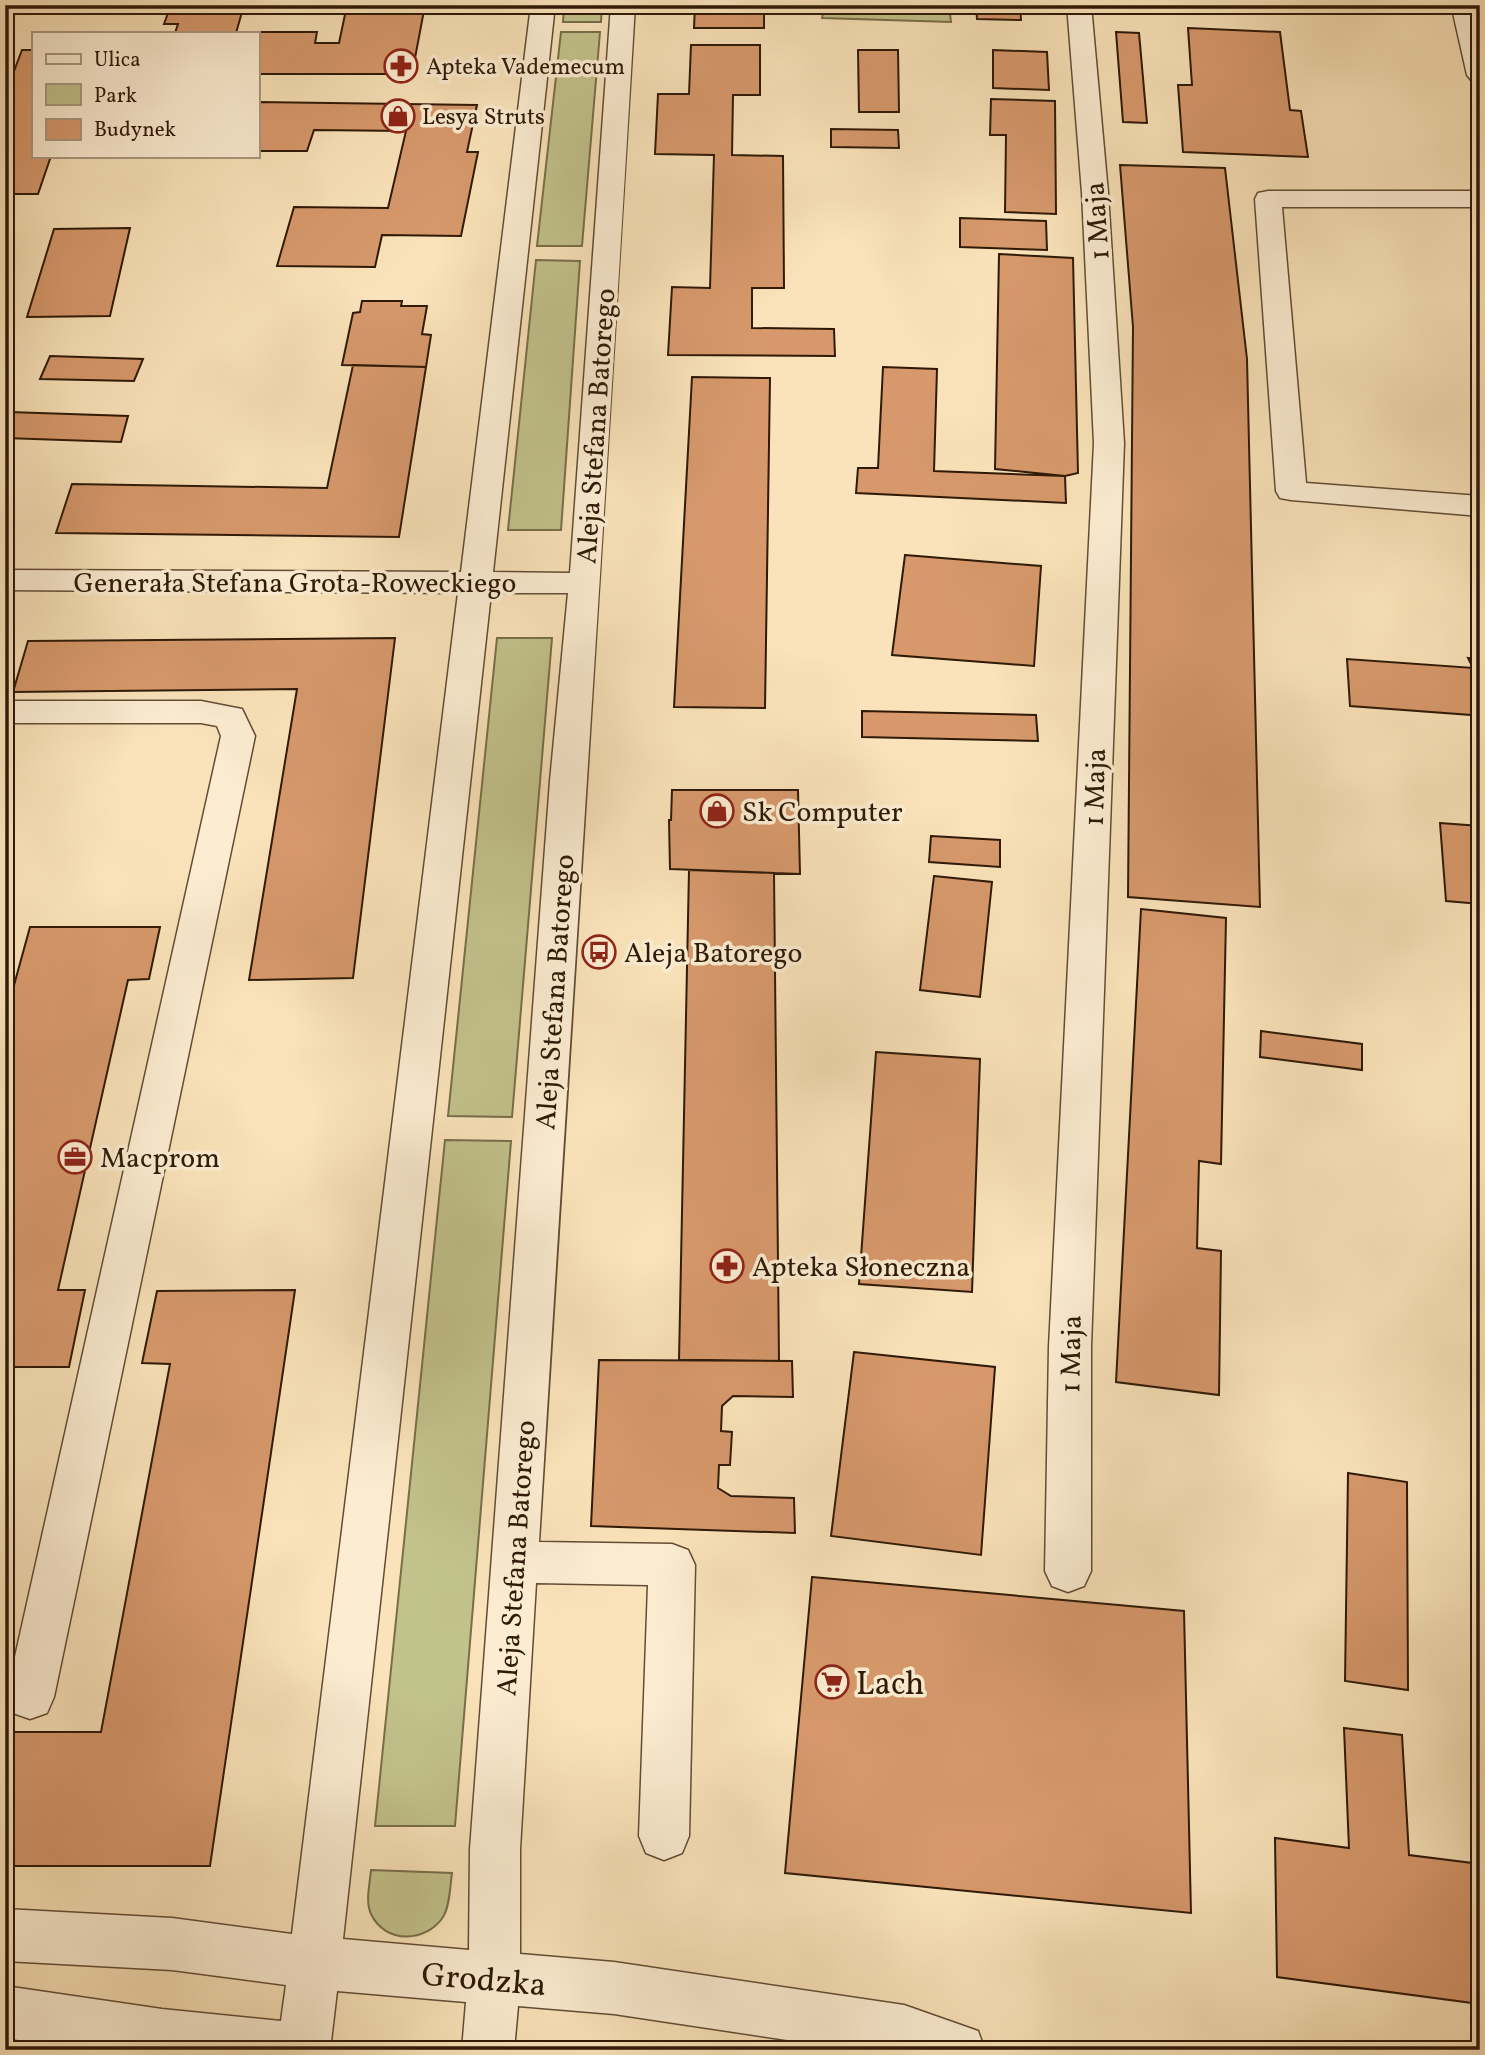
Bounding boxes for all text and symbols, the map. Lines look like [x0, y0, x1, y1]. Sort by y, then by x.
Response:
legend [32, 32, 259, 158]
text: Ulica [94, 46, 141, 75]
pharmacy icon: Apteka Vademecum [382, 47, 420, 85]
place label: Apteka Vademecum [426, 52, 625, 84]
text: Park [94, 82, 137, 111]
shop icon: Lesya Struts [379, 97, 417, 135]
place label: Lesya Struts [422, 102, 545, 134]
text: Budynek [94, 116, 177, 145]
street label: 1 Maja [1076, 180, 1121, 261]
street label: Aleja Stefana Batorego [568, 287, 627, 565]
street label: Generała Stefana Grota-Roweckiego [74, 565, 517, 604]
street label: 1 Maja [1076, 747, 1117, 827]
shop icon: Sk Computer [698, 792, 736, 830]
place label: Sk Computer [742, 794, 903, 833]
street label: Aleja Stefana Batorego [527, 853, 586, 1131]
bus stop icon: Aleja Batorego [580, 933, 618, 971]
place label: Aleja Batorego [624, 935, 802, 974]
office icon: Macprom [56, 1138, 94, 1176]
place label: Macprom [100, 1140, 220, 1179]
pharmacy icon: Apteka Słoneczna [708, 1247, 746, 1285]
place label: Apteka Słoneczna [752, 1249, 970, 1288]
street label: 1 Maja [1052, 1315, 1093, 1394]
street label: Aleja Stefana Batorego [488, 1419, 547, 1697]
supermarket icon: Lach [813, 1663, 851, 1701]
place label: Lach [856, 1663, 925, 1709]
street label: Grodzka [419, 1954, 548, 2010]

